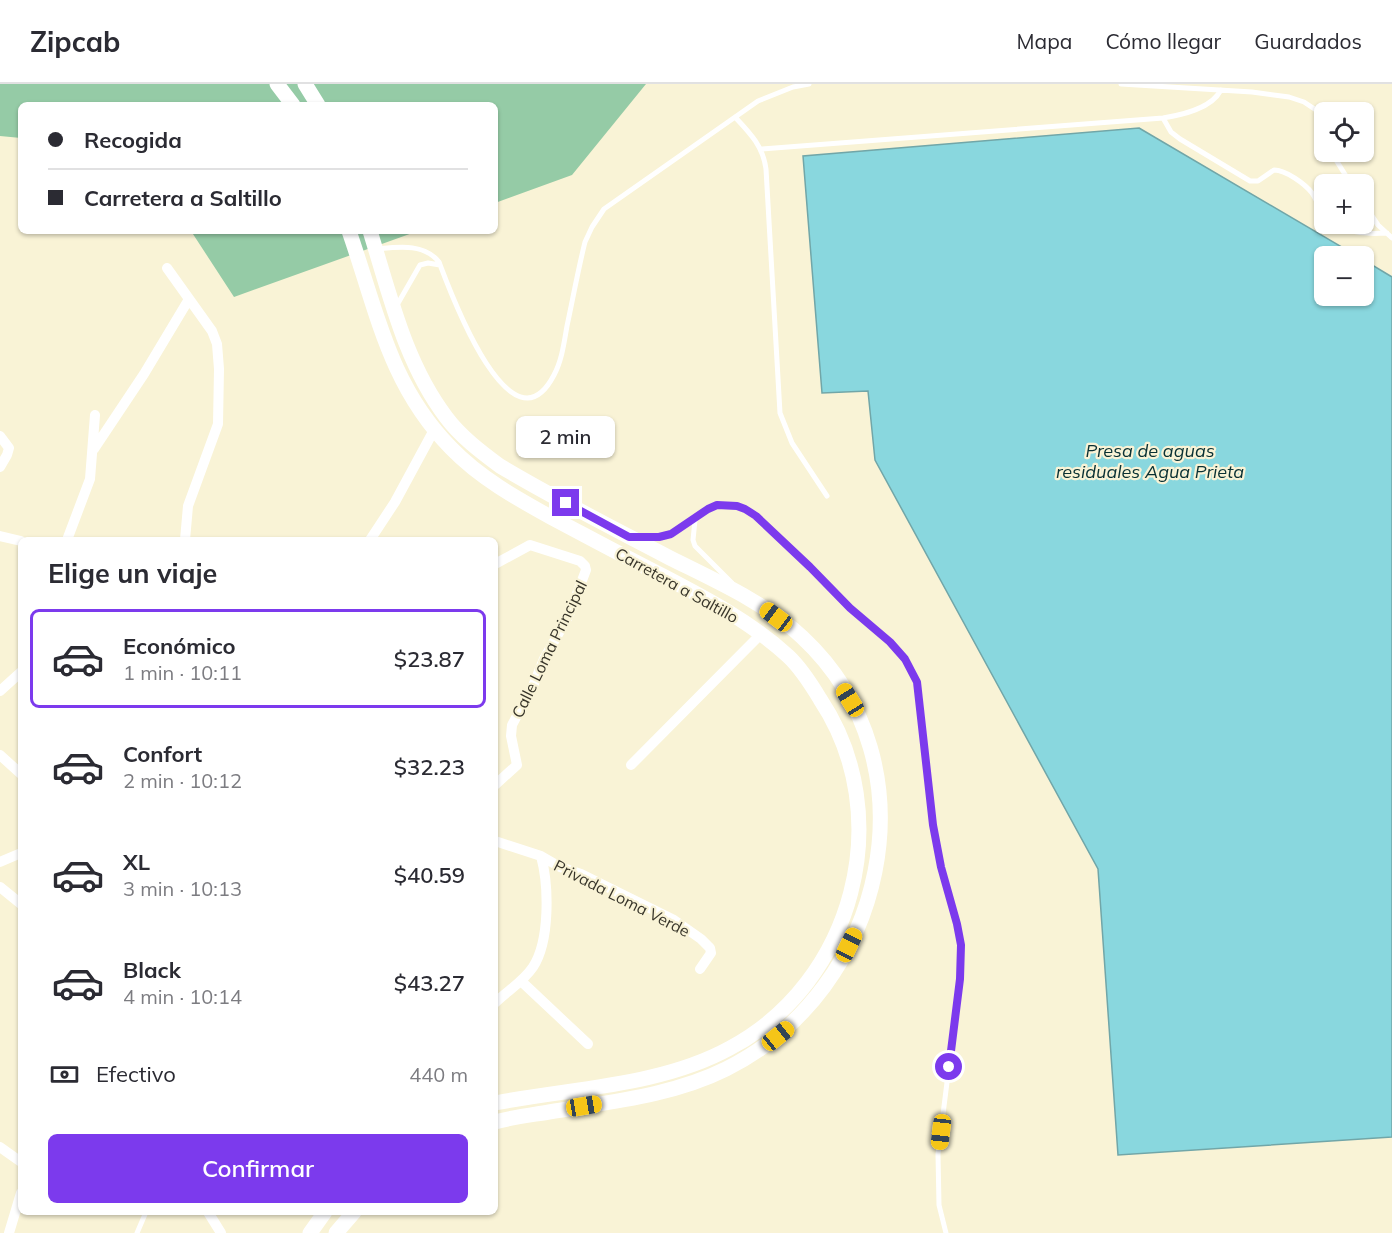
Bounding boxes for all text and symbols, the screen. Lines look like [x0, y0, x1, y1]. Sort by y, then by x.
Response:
text: Zipcab [30, 24, 120, 59]
text: Mapa [1017, 28, 1072, 54]
text: Cómo llegar [1105, 28, 1221, 54]
text: Guardados [1254, 28, 1362, 54]
map controls [1314, 102, 1374, 306]
button: locate [1314, 102, 1374, 162]
text: Recogida [84, 126, 182, 154]
button: + [1314, 174, 1374, 234]
text: Carretera a Saltillo [84, 184, 282, 212]
button: − [1314, 246, 1374, 306]
callout: 2 min [516, 416, 616, 458]
text: 2 min [540, 424, 591, 449]
water label: Presa de aguas residuales Agua Prieta [1056, 439, 1244, 483]
route end [552, 489, 579, 516]
street label: Carretera a Saltillo [612, 543, 742, 627]
text: Elige un viaje [48, 556, 217, 590]
street label: Calle Loma Principal [507, 577, 591, 721]
car [756, 599, 796, 635]
icon: car [51, 632, 105, 686]
text: Económico [123, 632, 236, 660]
text: $23.87 [394, 645, 465, 673]
text: 1 min · 10:11 [123, 660, 242, 685]
car [833, 680, 867, 720]
icon: car [51, 740, 105, 794]
text: Confort [123, 740, 202, 768]
text: $32.23 [394, 753, 465, 781]
text: 2 min · 10:12 [123, 768, 242, 793]
icon: car [51, 848, 105, 902]
text: XL [123, 848, 150, 876]
street label: Privada Loma Verde [551, 855, 693, 941]
text: $40.59 [394, 861, 465, 889]
text: 3 min · 10:13 [123, 876, 242, 901]
car [833, 925, 865, 965]
icon: car [51, 956, 105, 1010]
text: Black [123, 956, 181, 984]
text: $43.27 [394, 969, 465, 997]
text: 4 min · 10:14 [123, 984, 242, 1009]
car [758, 1018, 798, 1054]
route start [935, 1053, 962, 1080]
icon: cash [48, 1058, 81, 1091]
text: Efectivo [96, 1060, 176, 1088]
text: 440 m [409, 1062, 468, 1087]
car [565, 1094, 603, 1118]
car [930, 1113, 952, 1151]
button: Confirmar [48, 1134, 468, 1203]

